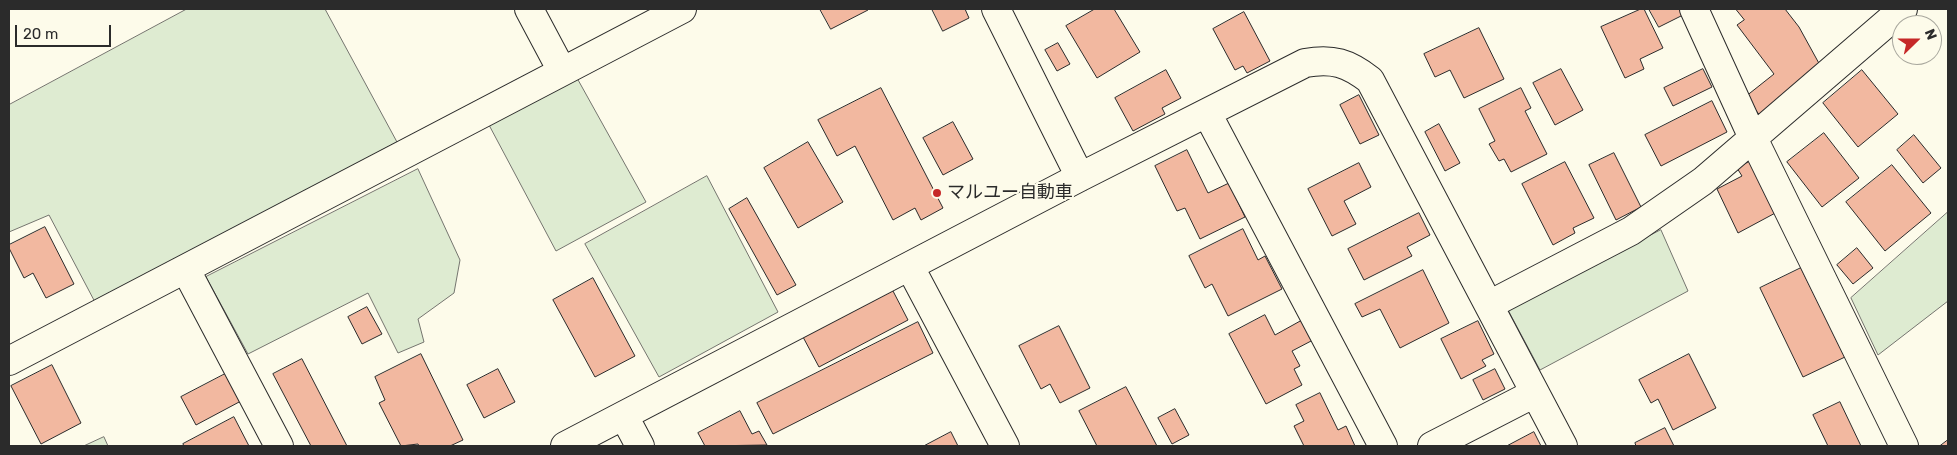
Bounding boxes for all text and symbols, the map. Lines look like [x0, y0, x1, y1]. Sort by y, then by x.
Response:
scale bar [18, 15, 114, 47]
north arrow [1892, 15, 1942, 65]
text: 20 m [23, 25, 58, 43]
text: N [1921, 27, 1940, 42]
place label: マルユー自動車 [947, 182, 1073, 204]
marker: マルユー自動車 [931, 187, 943, 199]

